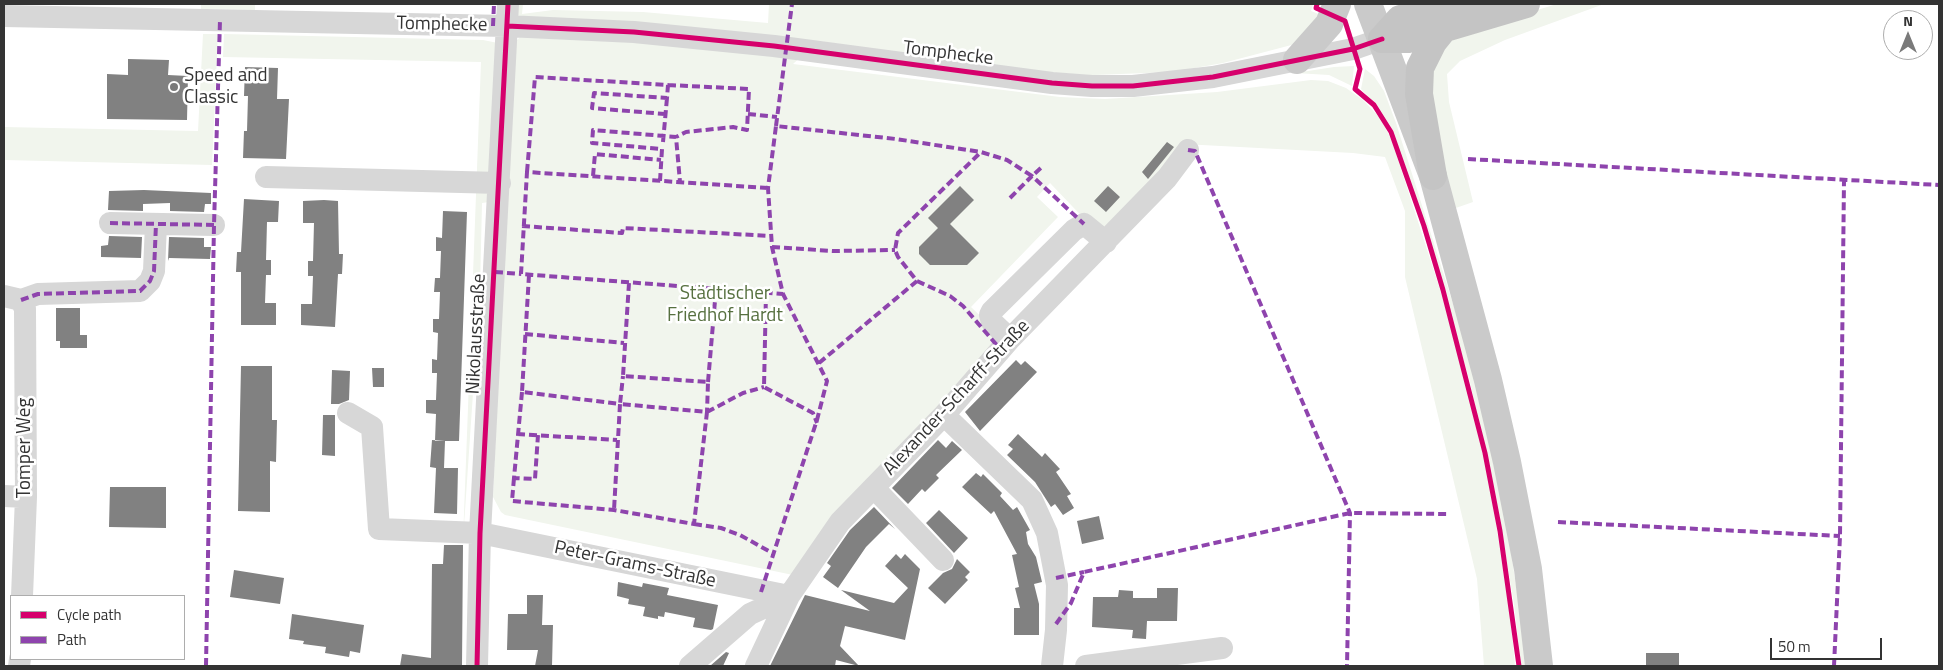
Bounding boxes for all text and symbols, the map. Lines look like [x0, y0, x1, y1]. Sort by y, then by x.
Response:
north arrow [1883, 10, 1933, 60]
text: N [1903, 10, 1913, 31]
street label: Tomphecke [396, 13, 488, 37]
street label: Tomphecke [902, 37, 994, 71]
place label: Speed and Classic [184, 65, 268, 109]
marker: Speed and Classic [168, 81, 180, 93]
street label: Nikolausstraße [462, 273, 492, 395]
park label: Städtischer Friedhof Hardt [667, 283, 783, 327]
street label: Alexander-Scharff-Straße [879, 315, 1035, 481]
street label: Tomper Weg [14, 398, 36, 498]
street label: Peter-Grams-Straße [552, 537, 718, 593]
legend [10, 595, 185, 660]
text: Cycle path [57, 603, 122, 626]
text: Path [57, 628, 87, 651]
scale bar [1773, 628, 1886, 660]
text: 50 m [1778, 635, 1811, 658]

